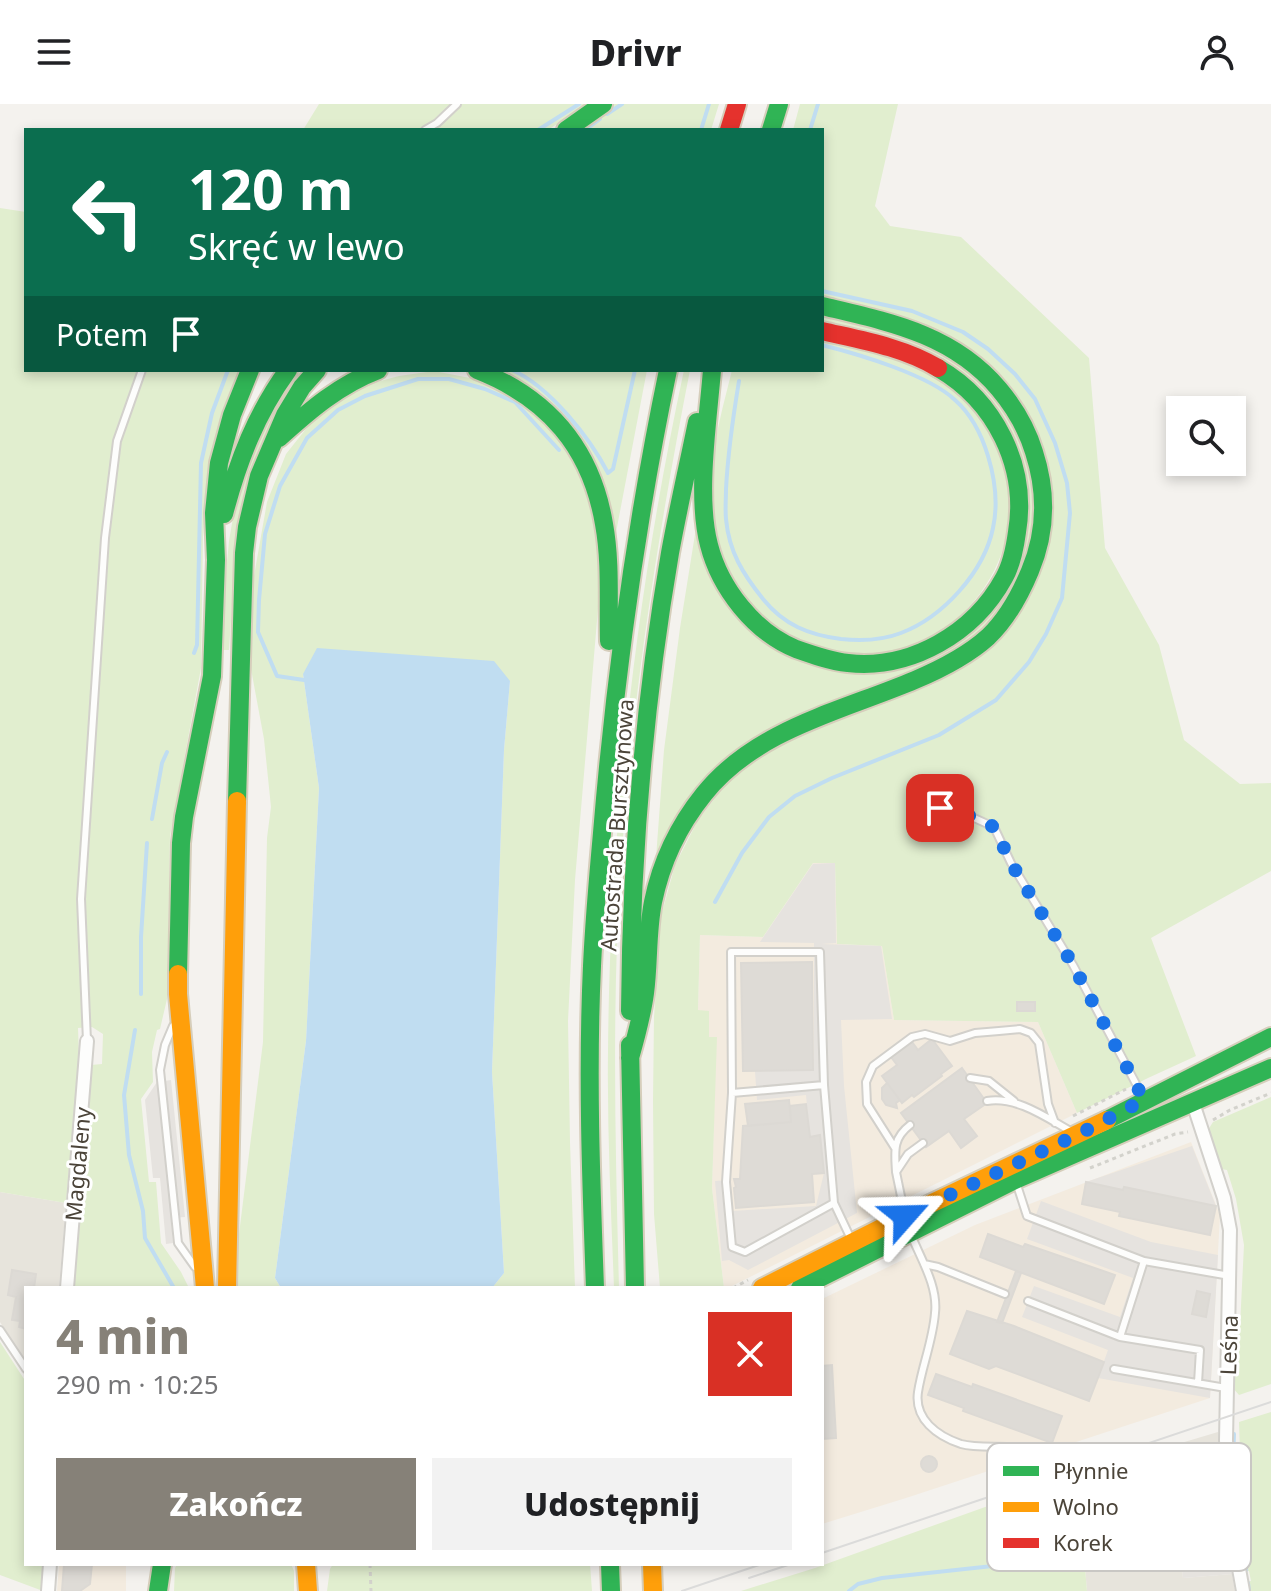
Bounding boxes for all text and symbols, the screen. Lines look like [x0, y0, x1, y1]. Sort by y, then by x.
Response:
text: Drivr [590, 28, 681, 77]
icon: menu [32, 30, 76, 74]
icon: person [1195, 30, 1239, 74]
text: 120 m [188, 150, 353, 226]
icon: left [56, 160, 160, 264]
text: Skręć w lewo [188, 222, 405, 271]
icon: arrive [164, 312, 208, 356]
text: Potem [56, 314, 148, 355]
map controls [1166, 396, 1246, 476]
button: search [1166, 396, 1246, 476]
street label: Autostrada Bursztynowa [592, 698, 640, 952]
pin [906, 774, 974, 842]
icon: arrive [918, 786, 962, 830]
street label: Magdaleny [57, 1105, 97, 1222]
position arrow [863, 1174, 947, 1258]
text: 4 min [56, 1303, 190, 1368]
button: close [708, 1312, 792, 1396]
street label: Leśna [1212, 1314, 1244, 1376]
text: 290 m · 10:25 [56, 1366, 219, 1402]
legend [987, 1443, 1251, 1571]
text: Płynnie [1053, 1455, 1128, 1485]
button: Zakończ [56, 1458, 416, 1550]
button: Udostępnij [432, 1458, 792, 1550]
text: Wolno [1053, 1491, 1119, 1521]
text: Korek [1053, 1527, 1113, 1557]

